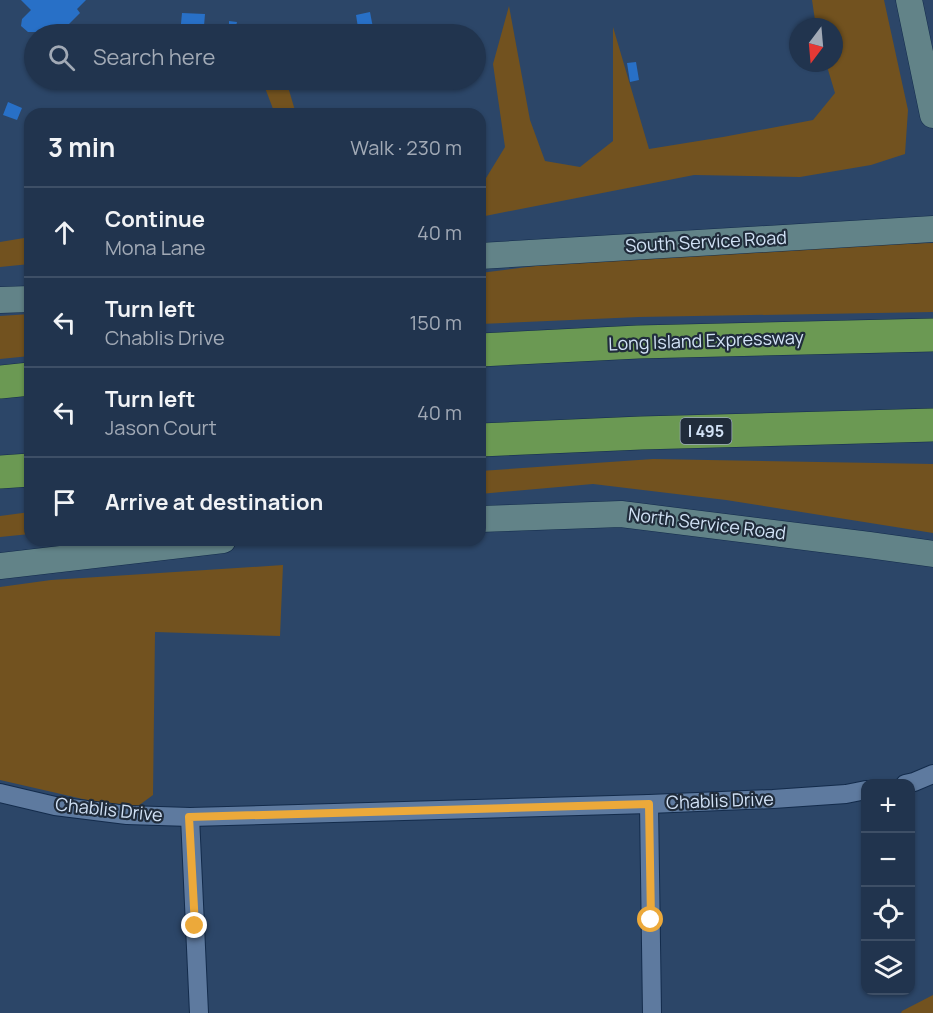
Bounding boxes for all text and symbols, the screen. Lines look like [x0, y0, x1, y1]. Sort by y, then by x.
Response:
north arrow [789, 18, 843, 72]
search box [24, 24, 486, 90]
icon: search [45, 41, 78, 74]
text: Search here [93, 42, 215, 72]
text: 3 min [48, 129, 115, 165]
text: Walk · 230 m [350, 134, 462, 161]
text: Continue [105, 204, 205, 234]
icon: ahead [48, 216, 81, 249]
text: 40 m [417, 219, 462, 246]
street label: South Service Road [624, 225, 787, 257]
text: Mona Lane [105, 234, 205, 261]
text: Turn left [105, 294, 195, 324]
icon: left [48, 306, 81, 339]
text: 150 m [409, 309, 462, 336]
text: Chablis Drive [105, 324, 225, 351]
street label: Long Island Expressway [608, 325, 805, 355]
text: Turn left [105, 384, 195, 414]
icon: left [48, 396, 81, 429]
text: 40 m [417, 399, 462, 426]
text: Jason Court [105, 414, 217, 441]
road number: I 495 [680, 418, 732, 444]
icon: arrive [48, 486, 81, 519]
text: Arrive at destination [105, 487, 323, 517]
street label: North Service Road [627, 501, 787, 545]
map controls [861, 779, 915, 995]
button: + [861, 779, 915, 833]
street label: Chablis Drive [666, 786, 774, 814]
street label: Chablis Drive [54, 791, 164, 827]
button: − [861, 833, 915, 887]
button: locate [861, 887, 915, 941]
route start [637, 906, 663, 932]
route end [181, 912, 207, 938]
button: layers [861, 941, 915, 995]

